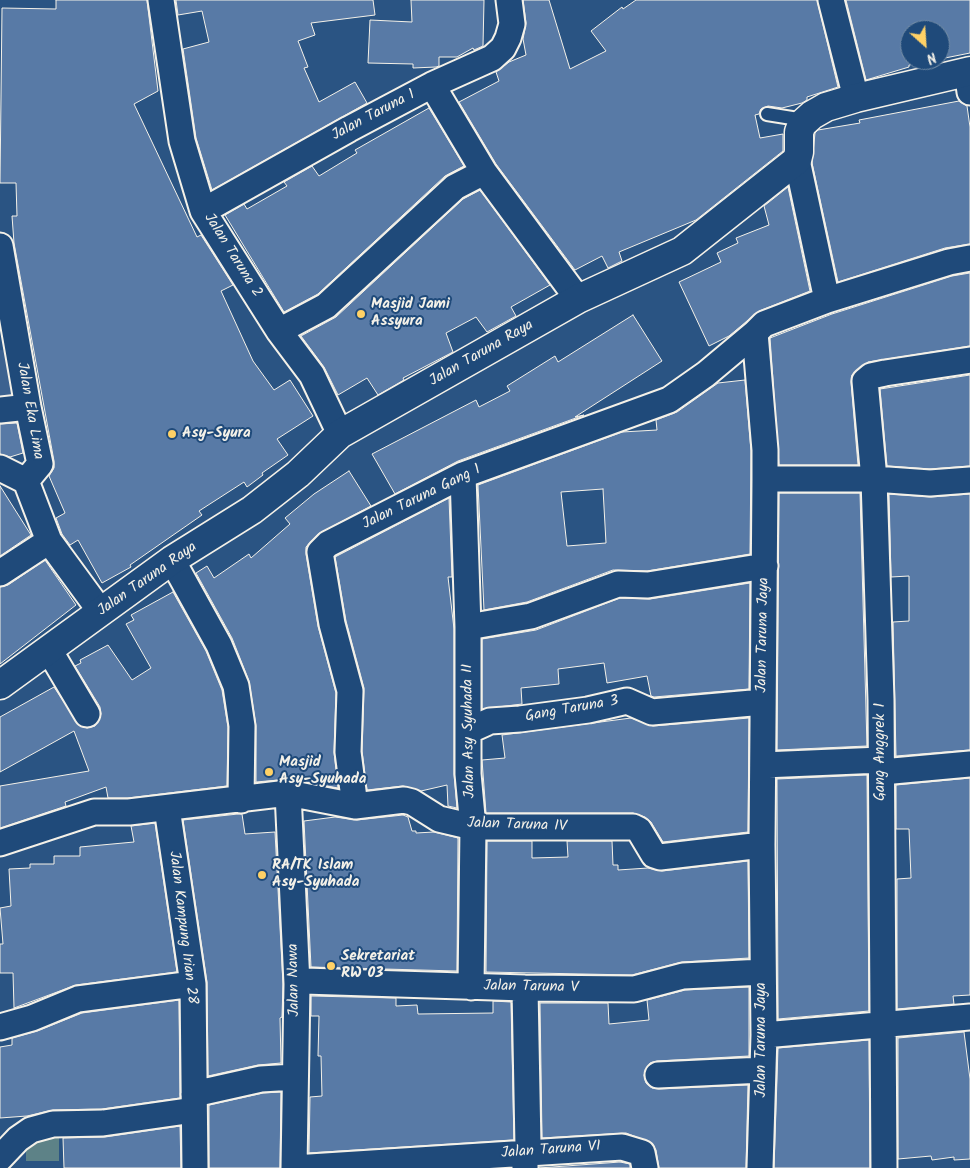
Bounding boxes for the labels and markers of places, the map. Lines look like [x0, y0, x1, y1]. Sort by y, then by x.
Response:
place label: Masjid Jami Assyura [371, 296, 450, 331]
marker: Masjid Jami Assyura [355, 308, 367, 320]
place label: Asy-Syura [182, 425, 251, 443]
marker: Asy-Syura [166, 428, 178, 440]
place label: Masjid Asy-Syuhada [279, 754, 366, 789]
marker: Masjid Asy-Syuhada [263, 766, 275, 778]
place label: RA/TK Islam Asy-Syuhada [272, 857, 359, 892]
marker: RA/TK Islam Asy-Syuhada [256, 869, 268, 881]
place label: Sekretariat RW 03 [341, 948, 415, 983]
marker: Sekretariat RW 03 [325, 960, 337, 972]

